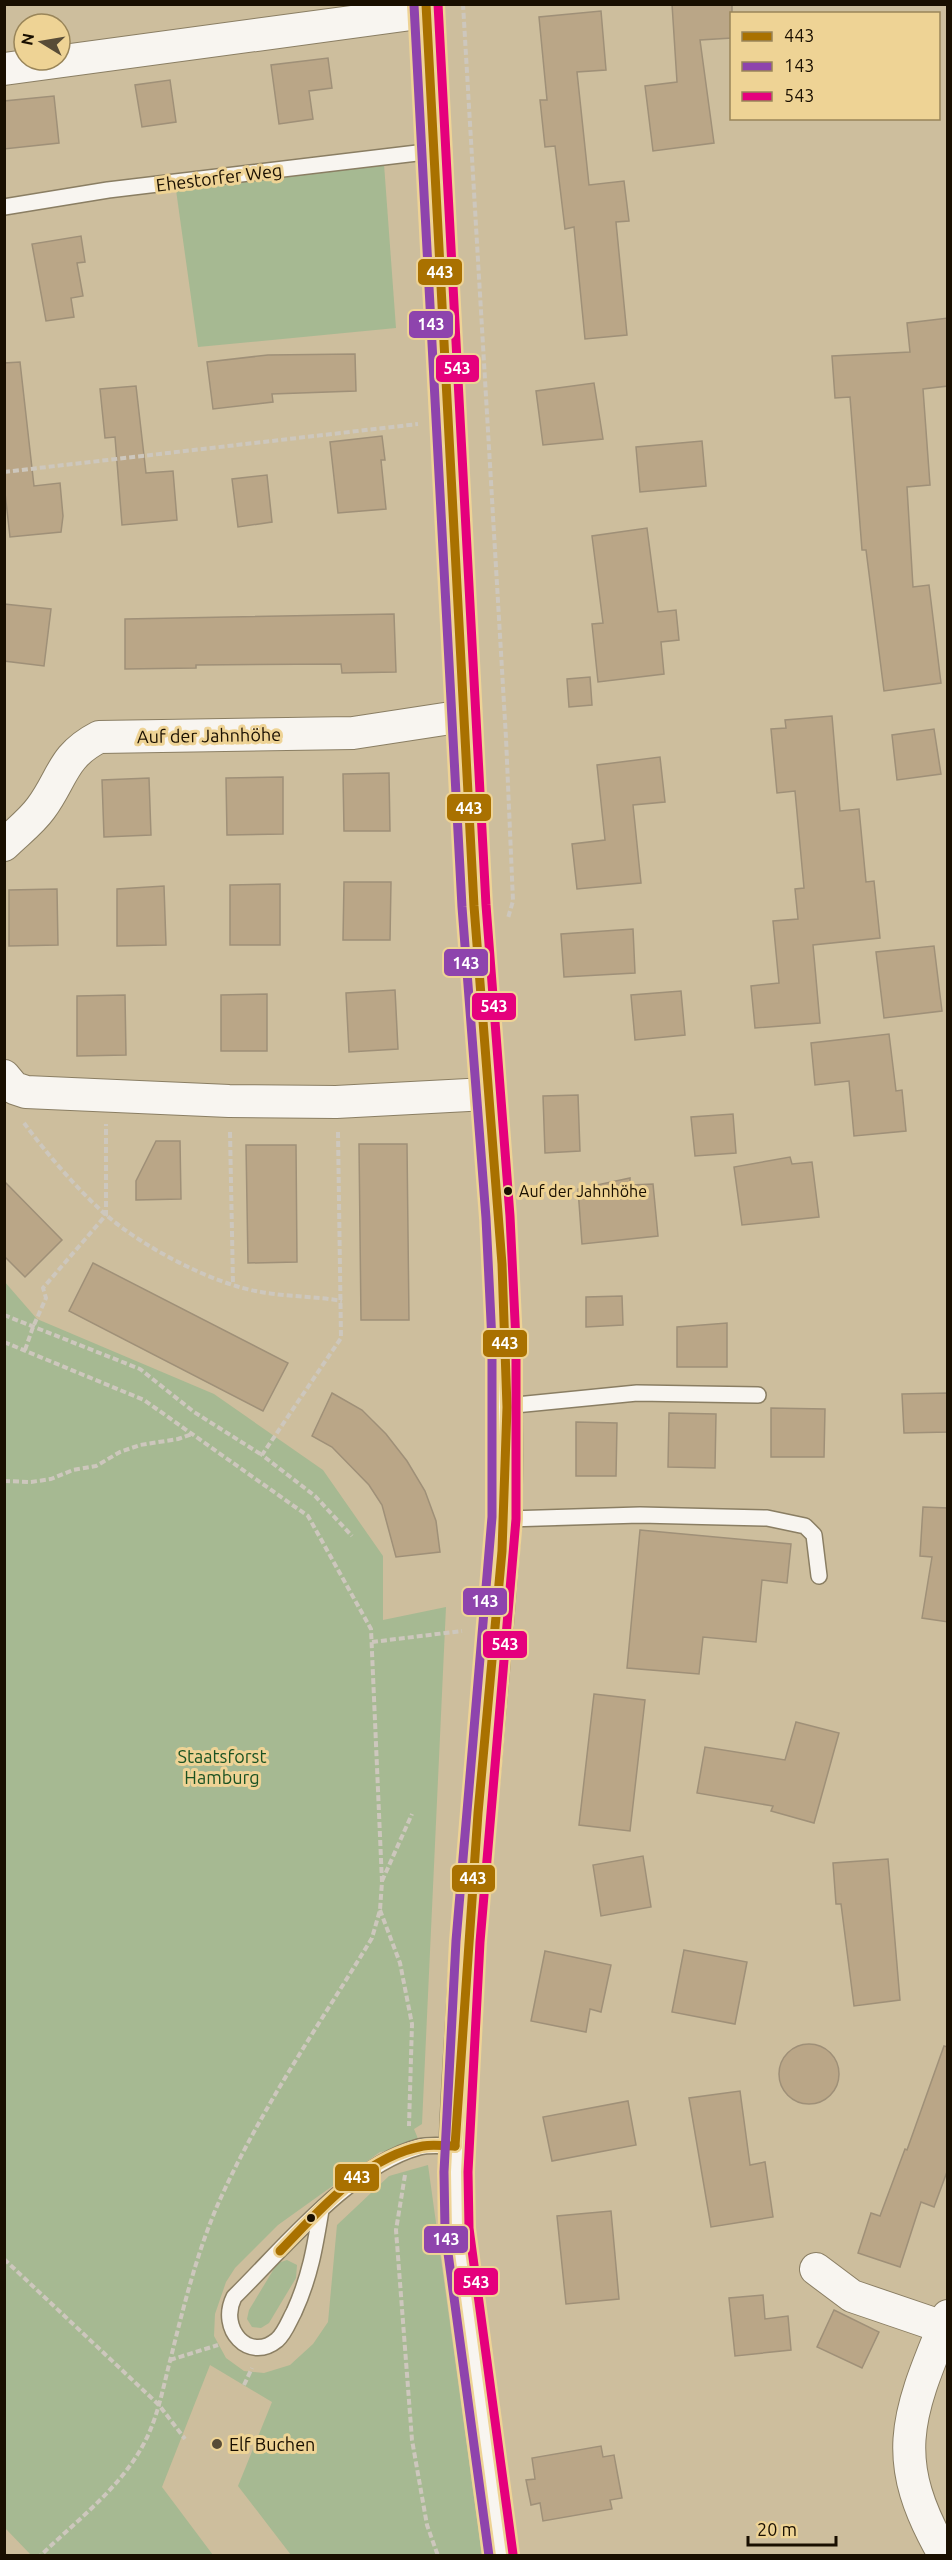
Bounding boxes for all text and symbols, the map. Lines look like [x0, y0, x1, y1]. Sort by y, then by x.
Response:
north arrow [12, 12, 72, 72]
legend [730, 12, 940, 120]
text: 443 [784, 25, 814, 45]
text: N [17, 32, 37, 47]
text: 143 [784, 55, 814, 75]
text: 543 [784, 85, 814, 105]
street label: Ehestorfer Weg [155, 159, 283, 195]
line badge: 443 [417, 258, 463, 286]
text: 443 [426, 263, 454, 281]
line badge: 143 [408, 310, 454, 339]
text: 143 [417, 315, 445, 333]
line badge: 543 [435, 354, 480, 383]
text: 543 [443, 359, 471, 377]
street label: Auf der Jahnhöhe [137, 724, 281, 746]
line badge: 443 [446, 793, 492, 822]
text: 443 [455, 799, 483, 817]
line badge: 143 [443, 948, 489, 977]
text: 143 [452, 954, 480, 972]
line badge: 543 [471, 992, 517, 1021]
text: 543 [480, 997, 508, 1015]
place label: Auf der Jahnhöhe [519, 1182, 647, 1200]
marker: Auf der Jahnhöhe [502, 1185, 514, 1197]
line badge: 443 [482, 1329, 528, 1358]
text: 443 [491, 1334, 519, 1352]
line badge: 143 [462, 1587, 508, 1616]
text: 143 [471, 1592, 499, 1610]
line badge: 543 [482, 1630, 528, 1659]
text: 543 [491, 1635, 519, 1653]
park label: Staatsforst Hamburg [178, 1746, 266, 1787]
line badge: 443 [451, 1864, 496, 1893]
text: 443 [459, 1869, 487, 1887]
line badge: 443 [334, 2163, 380, 2192]
text: 443 [343, 2168, 371, 2186]
unlabelled marker [305, 2212, 317, 2224]
line badge: 143 [423, 2225, 469, 2254]
text: 143 [432, 2230, 460, 2248]
line badge: 543 [453, 2267, 499, 2296]
text: 543 [462, 2273, 490, 2291]
place label: Elf Buchen [229, 2434, 315, 2454]
marker: Elf Buchen [210, 2437, 224, 2451]
scale bar [748, 2509, 836, 2547]
text: 20 m [757, 2519, 797, 2539]

